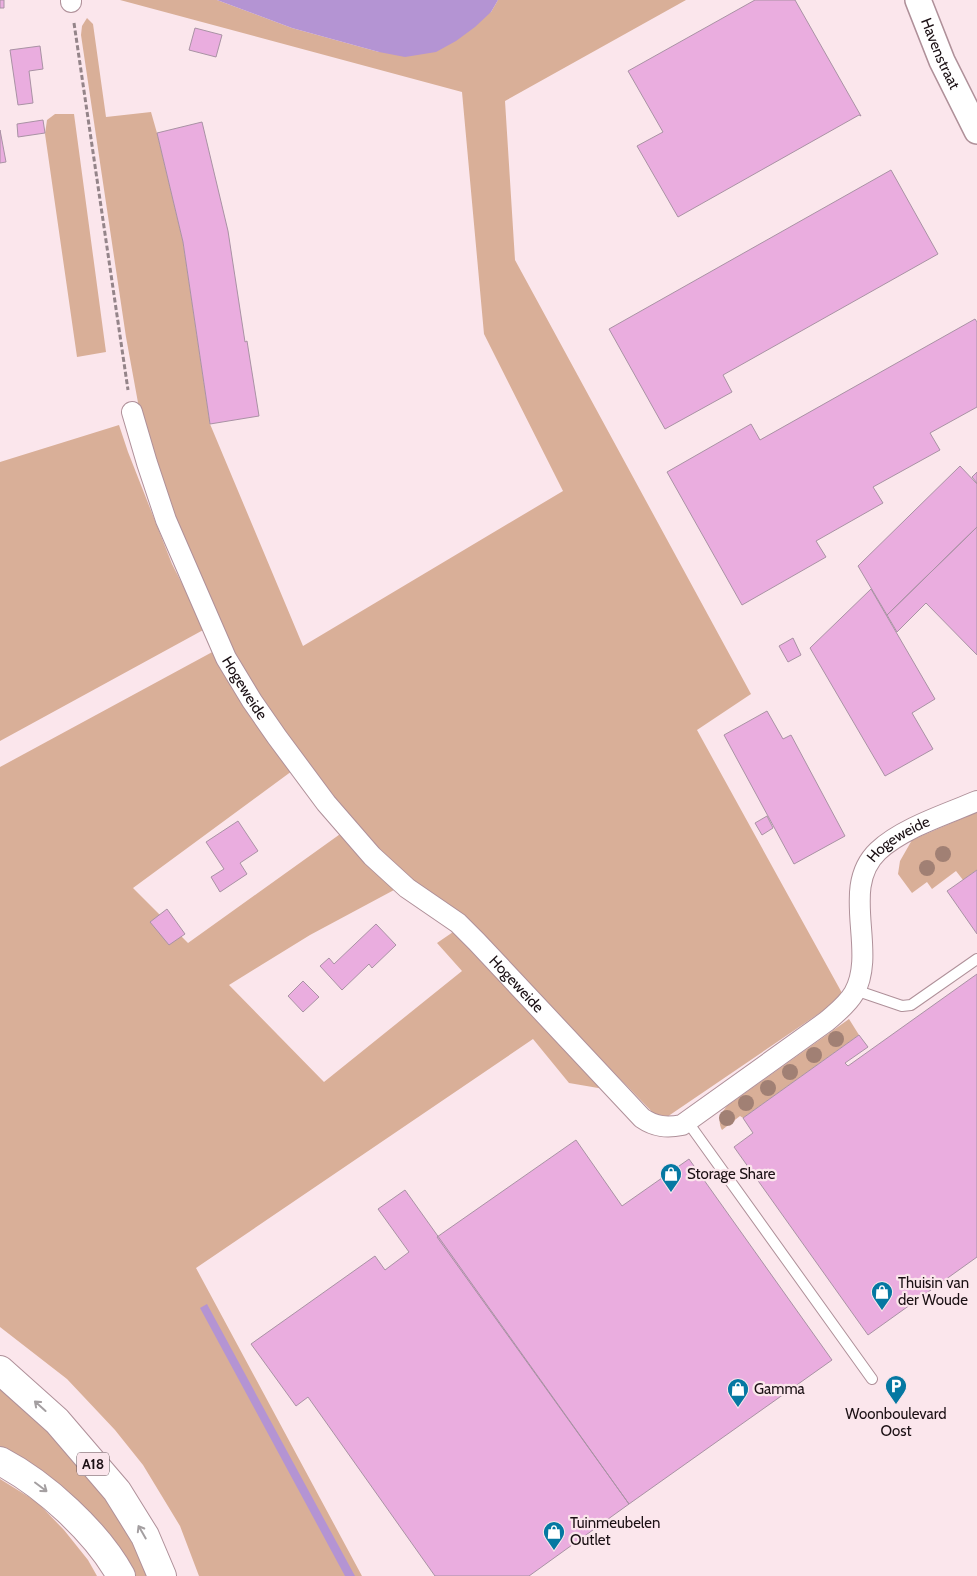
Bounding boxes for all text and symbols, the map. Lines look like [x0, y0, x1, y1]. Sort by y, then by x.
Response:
street label: Havenstraat [917, 15, 964, 92]
street label: Hogeweide [218, 653, 271, 723]
street label: Hogeweide [863, 812, 933, 866]
street label: Hogeweide [485, 952, 548, 1017]
shop icon: Storage Share [659, 1162, 683, 1193]
place label: Storage Share [687, 1165, 776, 1183]
place label: Thuisin van der Woude [898, 1274, 969, 1309]
shop icon: Thuisin van der Woude [870, 1280, 894, 1311]
parking icon: Woonboulevard Oost [884, 1374, 908, 1405]
shop icon: Gamma [726, 1377, 750, 1408]
place label: Gamma [754, 1380, 806, 1398]
one-way arrow [33, 1400, 46, 1412]
place label: Woonboulevard Oost [845, 1405, 947, 1440]
road number: A18 [77, 1452, 109, 1476]
one-way arrow [34, 1482, 47, 1493]
place label: Tuinmeubelen Outlet [570, 1514, 660, 1549]
shop icon: Tuinmeubelen Outlet [542, 1520, 566, 1551]
one-way arrow [136, 1525, 146, 1539]

